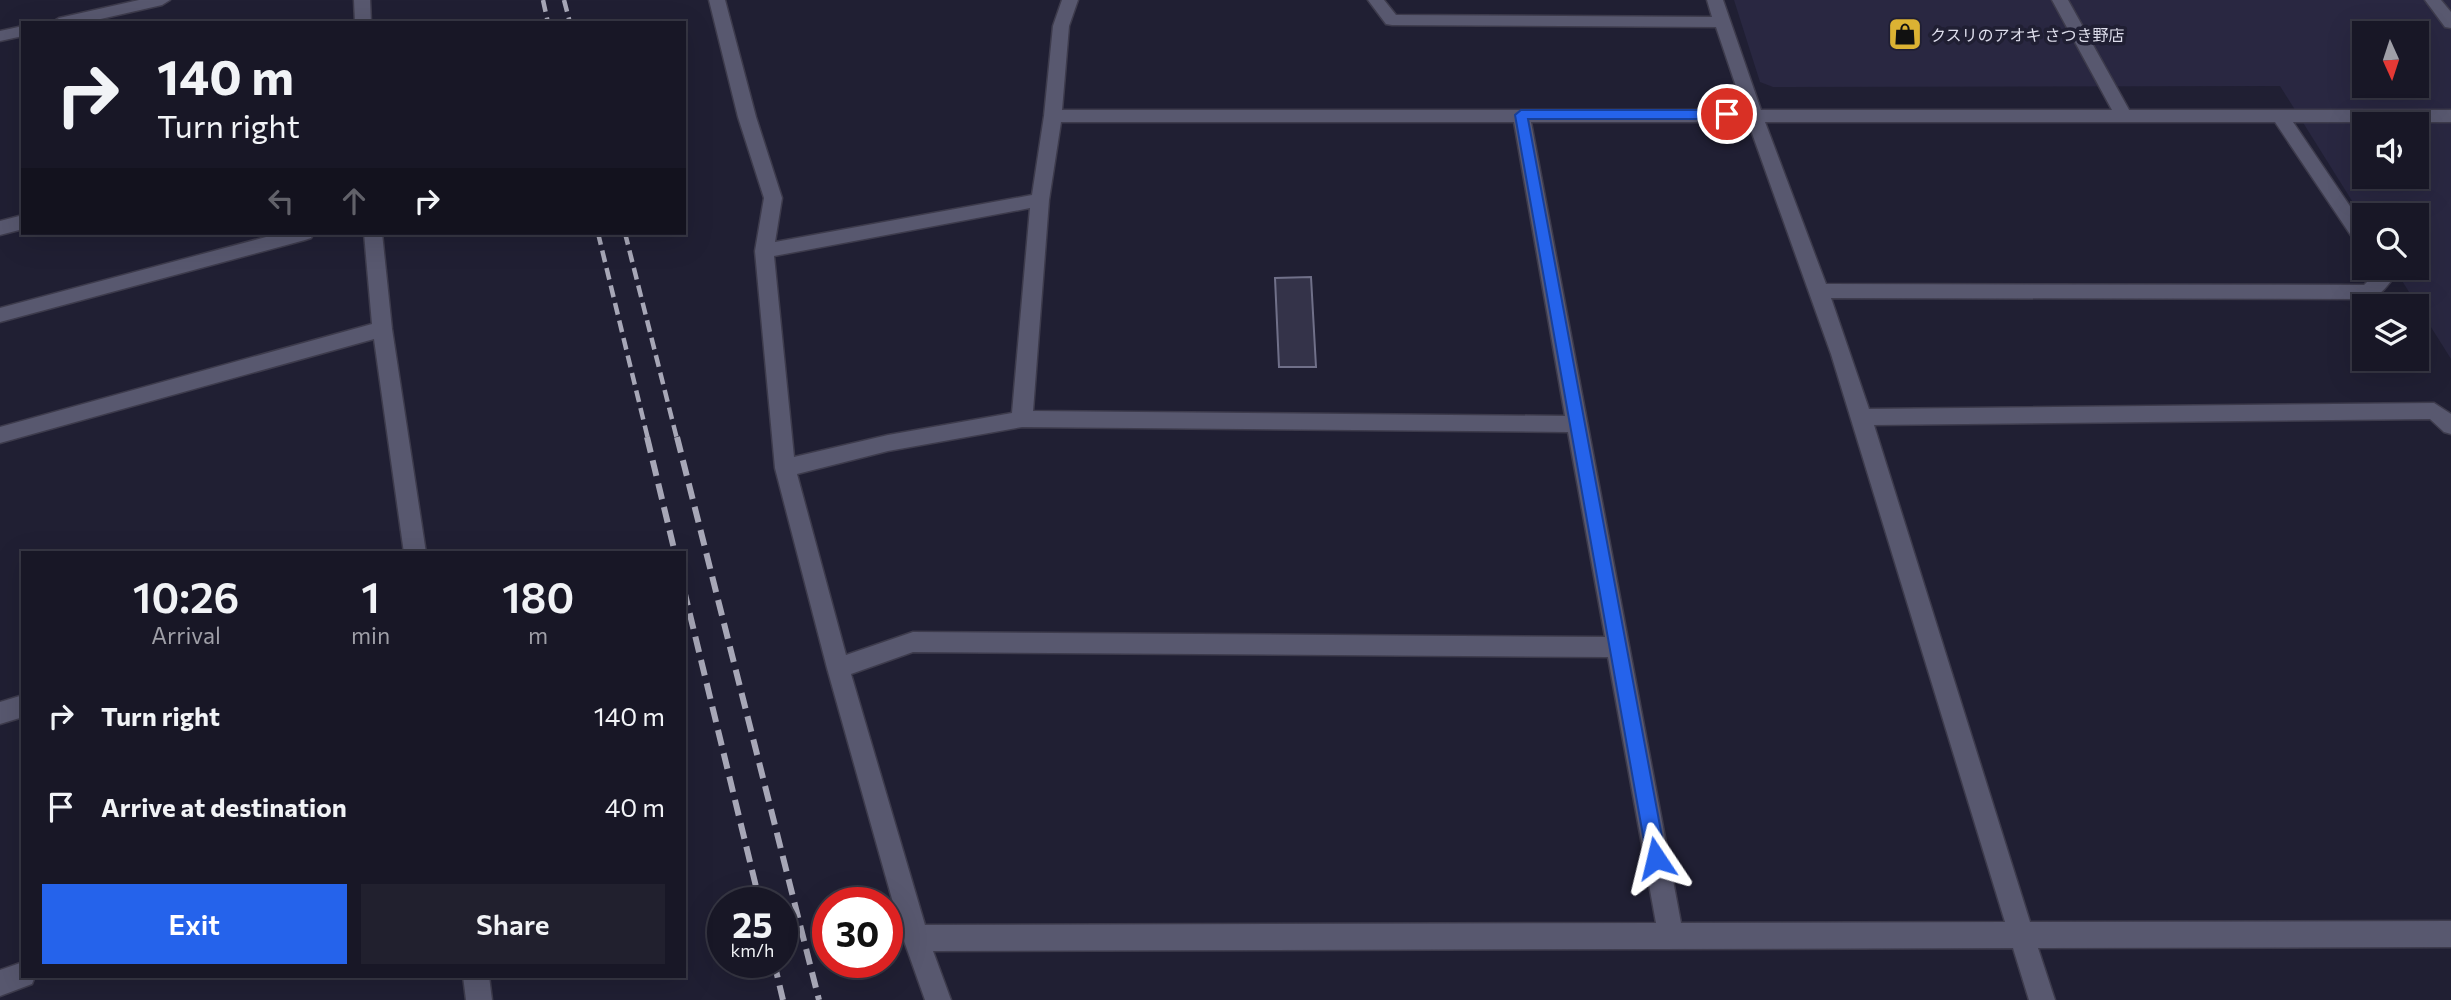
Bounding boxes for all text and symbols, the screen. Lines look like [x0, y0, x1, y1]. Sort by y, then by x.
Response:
shop icon: クスリのアオキ さつき野店 [1886, 15, 1924, 53]
north arrow [2352, 21, 2429, 98]
map controls [2352, 21, 2429, 371]
place label: クスリのアオキ さつき野店 [1930, 25, 2125, 44]
text: 140 m [157, 45, 294, 105]
icon: right [42, 49, 133, 140]
pin [1697, 84, 1757, 144]
icon: arrive [1708, 95, 1746, 133]
text: Turn right [157, 105, 300, 145]
button: sound [2352, 112, 2429, 189]
icon: left [262, 182, 300, 220]
icon: ahead [335, 182, 373, 220]
icon: right [408, 182, 446, 220]
button: search [2352, 203, 2429, 280]
button: layers [2352, 294, 2429, 371]
text: 10:26 [133, 570, 239, 622]
text: 1 [361, 570, 380, 622]
text: 180 [502, 570, 574, 622]
text: Arrival [151, 621, 221, 649]
text: min [351, 621, 390, 649]
text: m [528, 621, 548, 649]
icon: right [42, 697, 80, 735]
text: Turn right [101, 700, 220, 731]
text: 140 m [594, 700, 665, 731]
icon: arrive [42, 788, 80, 826]
text: Arrive at destination [101, 791, 347, 822]
text: 40 m [605, 791, 665, 822]
position arrow [1619, 821, 1693, 895]
button: Exit [42, 884, 347, 964]
button: Share [361, 884, 665, 964]
speed limit sign: 30 [812, 887, 903, 978]
text: 25 [732, 902, 773, 945]
text: km/h [731, 939, 774, 961]

